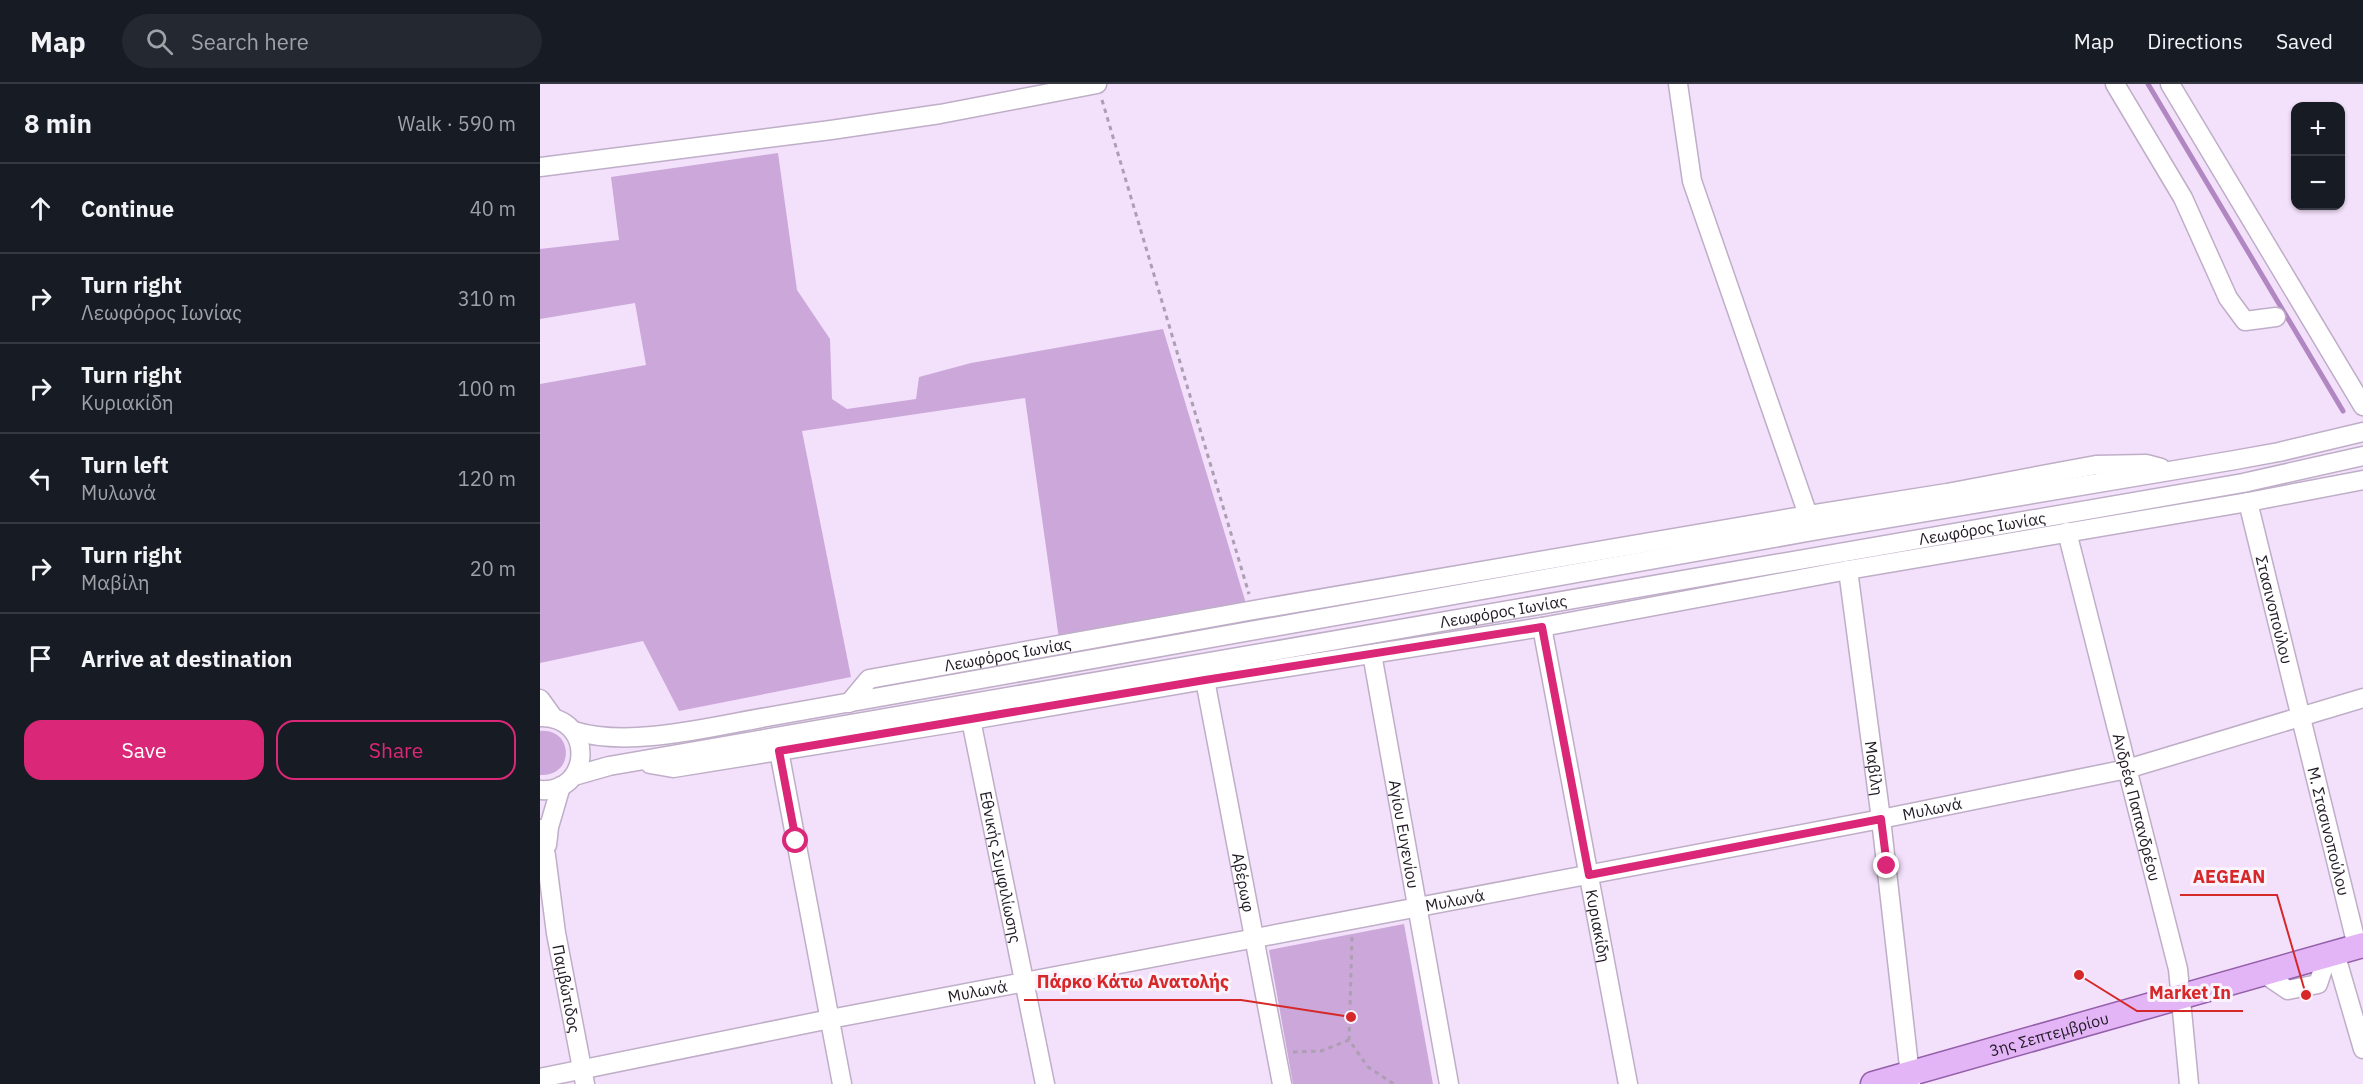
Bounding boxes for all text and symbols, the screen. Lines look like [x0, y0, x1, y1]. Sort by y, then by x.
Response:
search box [122, 14, 542, 68]
text: Map [30, 23, 86, 60]
icon: search [143, 25, 176, 58]
text: Search here [191, 27, 309, 56]
text: Map [2074, 27, 2114, 55]
text: Directions [2147, 27, 2243, 55]
text: Saved [2276, 27, 2333, 55]
map controls [2291, 102, 2345, 210]
button: + [2291, 102, 2345, 156]
text: 8 min [24, 106, 92, 140]
text: Walk · 590 m [398, 110, 516, 137]
button: − [2291, 156, 2345, 210]
icon: ahead [24, 192, 57, 225]
text: Continue [81, 194, 174, 223]
text: 40 m [470, 195, 516, 222]
text: Turn right [81, 270, 182, 299]
icon: right [24, 282, 57, 315]
text: 310 m [458, 285, 516, 312]
text: Λεωφόρος Ιωνίας [81, 299, 242, 326]
text: Turn right [81, 360, 182, 389]
icon: right [24, 372, 57, 405]
text: 100 m [458, 375, 516, 402]
text: Κυριακίδη [81, 389, 174, 416]
text: Turn left [81, 450, 169, 479]
icon: left [24, 462, 57, 495]
text: 120 m [458, 465, 516, 492]
text: Μυλωνά [81, 479, 156, 506]
street label: Λεωφόρος Ιωνίας [1917, 507, 2048, 549]
text: Turn right [81, 540, 182, 569]
icon: right [24, 552, 57, 585]
street label: Στασινοπούλου [2252, 554, 2297, 666]
text: 20 m [470, 555, 516, 582]
text: Μαβίλη [81, 569, 150, 596]
street label: Λεωφόρος Ιωνίας [1438, 590, 1569, 632]
street label: Λεωφόρος Ιωνίας [942, 633, 1073, 675]
icon: arrive [24, 642, 57, 675]
text: Arrive at destination [81, 644, 292, 673]
button: Save [24, 720, 264, 780]
button: Share [276, 720, 516, 780]
street label: Ανδρέα Παπανδρέου [2109, 731, 2165, 883]
street label: Μαβίλη [1861, 740, 1888, 797]
street label: Μ. Στασινοπούλου [2303, 765, 2354, 898]
street label: Αγίου Ευγενίου [1385, 778, 1424, 890]
street label: Εθνικής Συμφιλίωσης [976, 789, 1026, 945]
street label: Μυλωνά [1901, 793, 1964, 824]
route start [782, 827, 808, 853]
street label: Αβέρωφ [1228, 851, 1259, 914]
route end [1873, 852, 1899, 878]
callout: AEGEAN [2180, 859, 2277, 895]
text: AEGEAN [2193, 865, 2265, 888]
street label: Μυλωνά [1423, 885, 1486, 916]
street label: Κυριακίδη [1582, 887, 1615, 964]
street label: Παμβώτιδος [548, 943, 585, 1035]
callout: Πάρκο Κάτω Ανατολής [1024, 964, 1241, 1000]
text: Πάρκο Κάτω Ανατολής [1037, 970, 1229, 993]
callout: Market In [2137, 975, 2243, 1011]
street label: Μυλωνά [946, 976, 1009, 1006]
text: Market In [2149, 981, 2231, 1004]
street label: 3ης Σεπτεμβρίου [1987, 1008, 2111, 1061]

